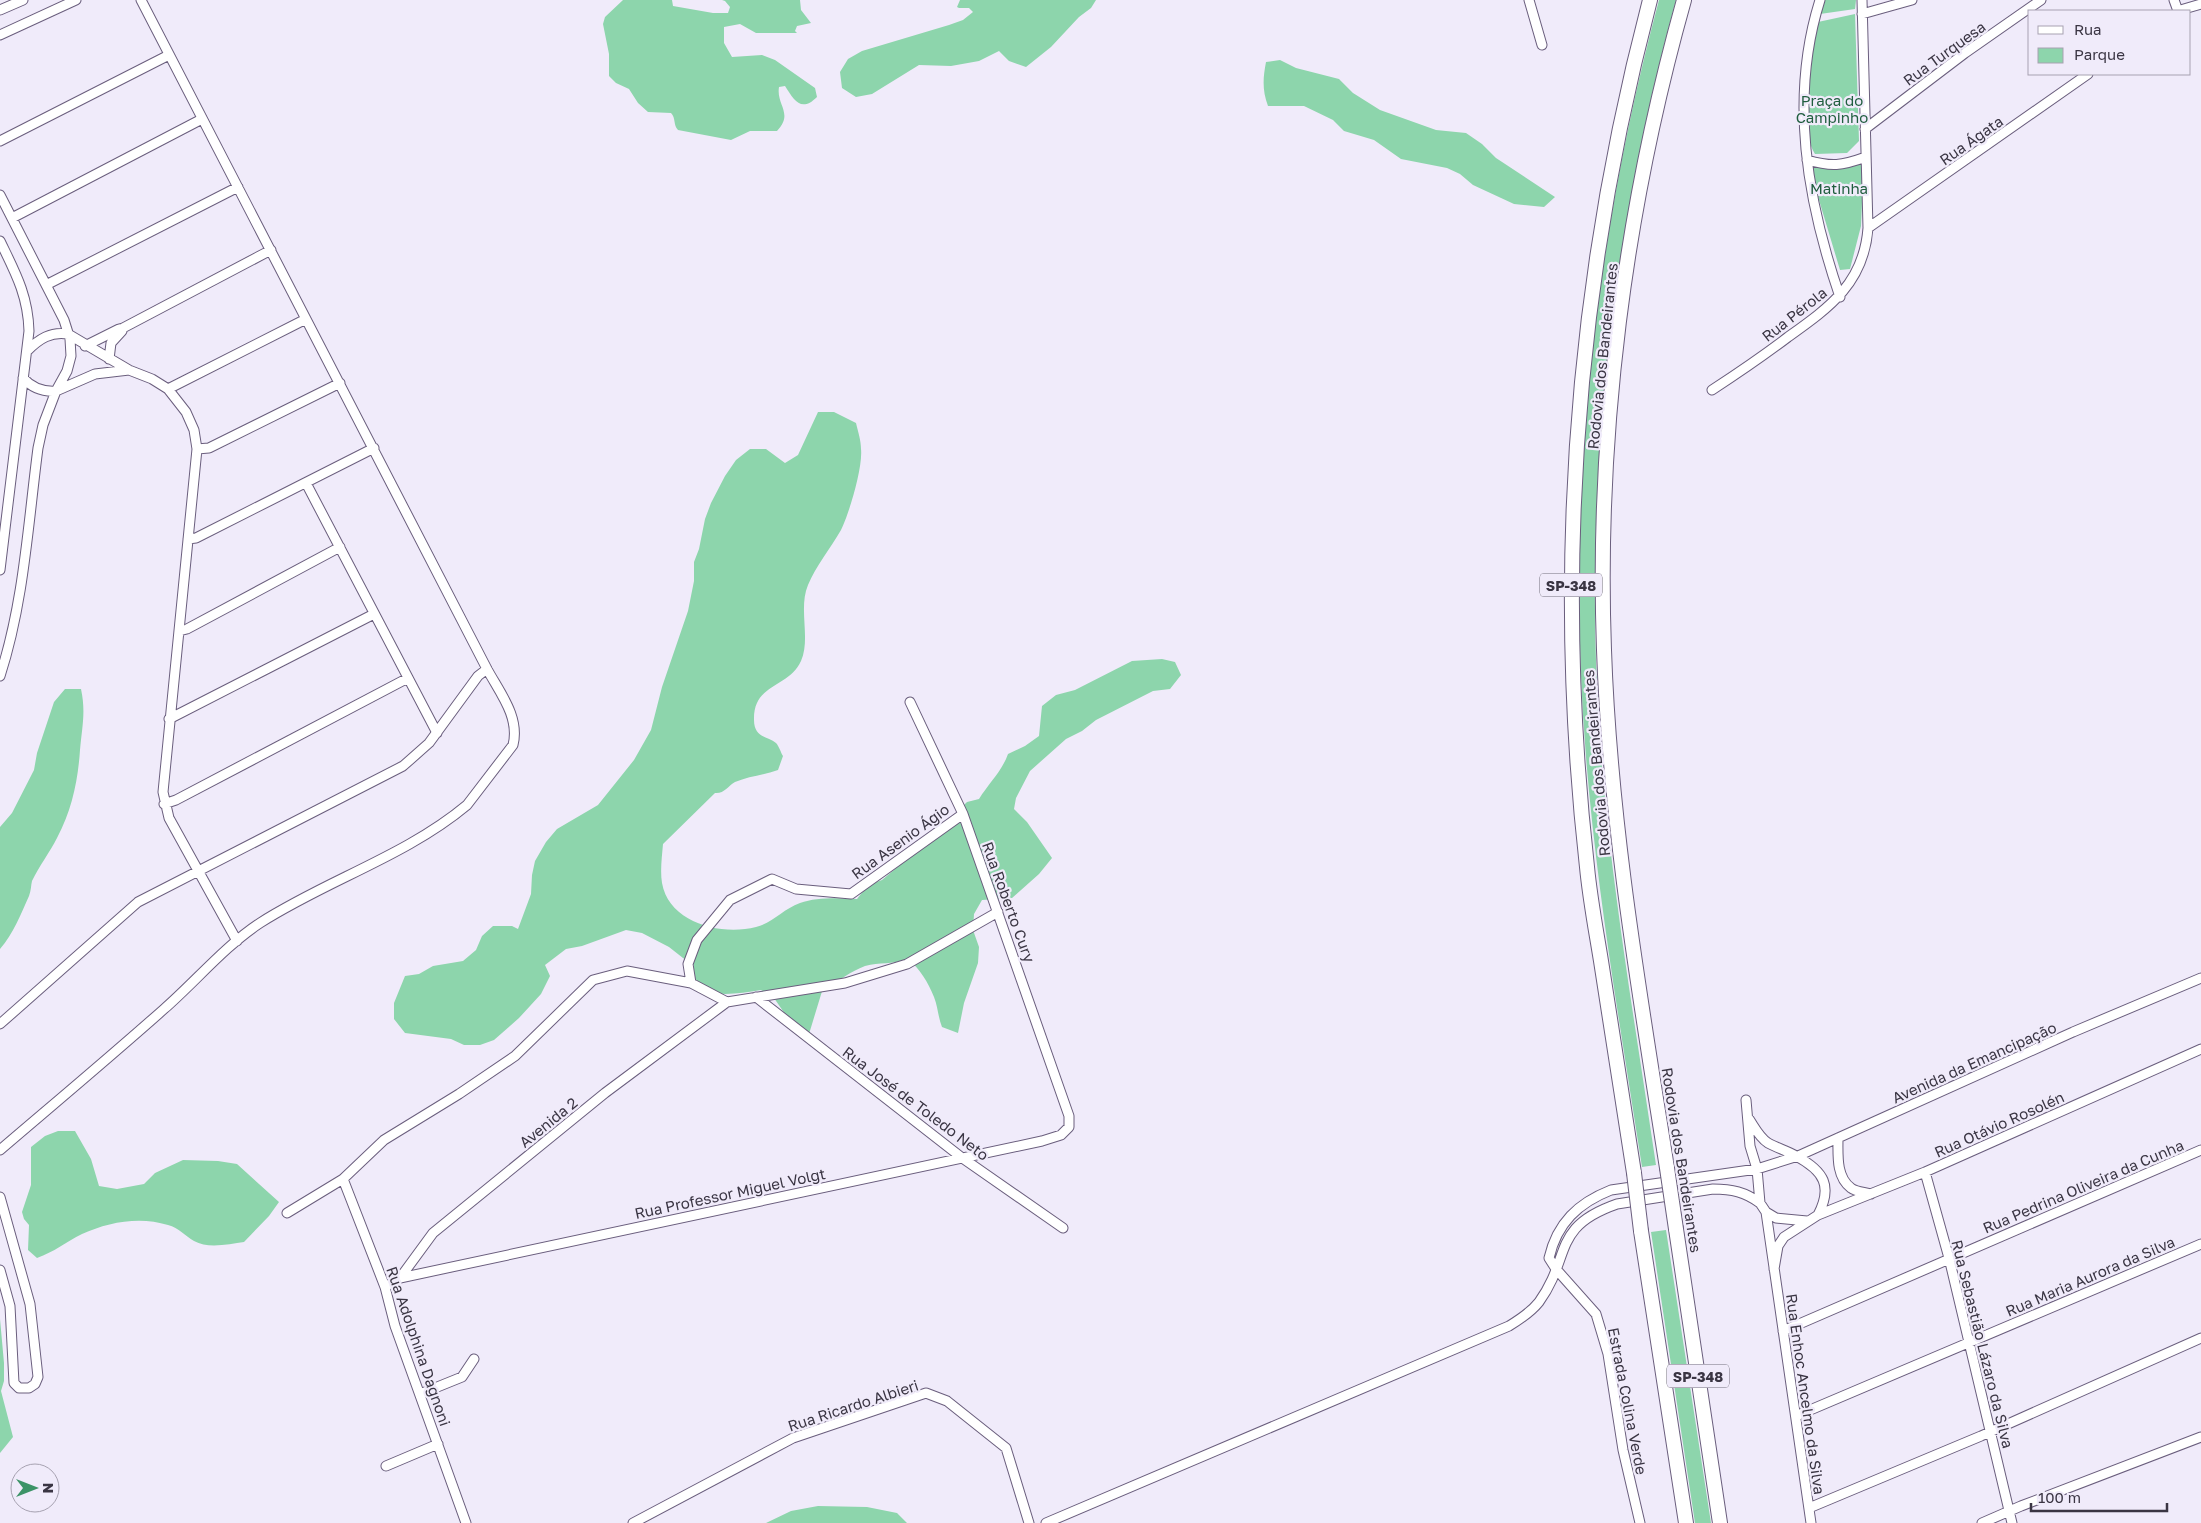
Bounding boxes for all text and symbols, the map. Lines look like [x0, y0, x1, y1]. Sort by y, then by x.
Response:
legend [2028, 10, 2191, 75]
street label: Rua Turquesa [1899, 17, 1989, 89]
text: Rua [2074, 20, 2101, 38]
text: Parque [2074, 45, 2125, 63]
park label: Praça do Campinho [1796, 91, 1868, 126]
street label: Rua Ágata [1936, 112, 2006, 168]
park label: Matinha [1810, 179, 1868, 197]
street label: Rodovia dos Bandeirantes [1583, 262, 1621, 450]
street label: Rua Pérola [1758, 283, 1830, 345]
road number: SP-348 [1540, 574, 1602, 596]
street label: Rodovia dos Bandeirantes [1579, 669, 1613, 857]
street label: Rua Asenio Ágio [848, 800, 952, 882]
street label: Rua Roberto Cury [979, 839, 1039, 965]
street label: Avenida da Emancipação [1889, 1018, 2059, 1106]
street label: Rua José de Toledo Neto [840, 1042, 992, 1164]
street label: Rodovia dos Bandeirantes [1658, 1066, 1706, 1254]
street label: Rua Otávio Rosolén [1931, 1087, 2067, 1161]
street label: Avenida 2 [515, 1093, 581, 1151]
street label: Rua Pedrina Oliveira da Cunha [1980, 1135, 2186, 1237]
street label: Rua Professor Miguel Volgt [633, 1164, 827, 1222]
street label: Rua Maria Aurora da Silva [2003, 1232, 2177, 1320]
street label: Rua Sebastião Lázaro da Silva [1948, 1238, 2018, 1450]
street label: Rua Adolphina Dagnoni [383, 1264, 455, 1428]
street label: Rua Enhoc Ancelmo da Silva [1783, 1292, 1829, 1496]
street label: Estrada Colina Verde [1605, 1326, 1651, 1476]
road number: SP-348 [1667, 1364, 1729, 1388]
street label: Rua Ricardo Albieri [785, 1375, 921, 1435]
north arrow [10, 1463, 60, 1513]
scale bar [2031, 1480, 2167, 1512]
text: N [40, 1483, 57, 1493]
text: 100 m [2038, 1488, 2081, 1506]

